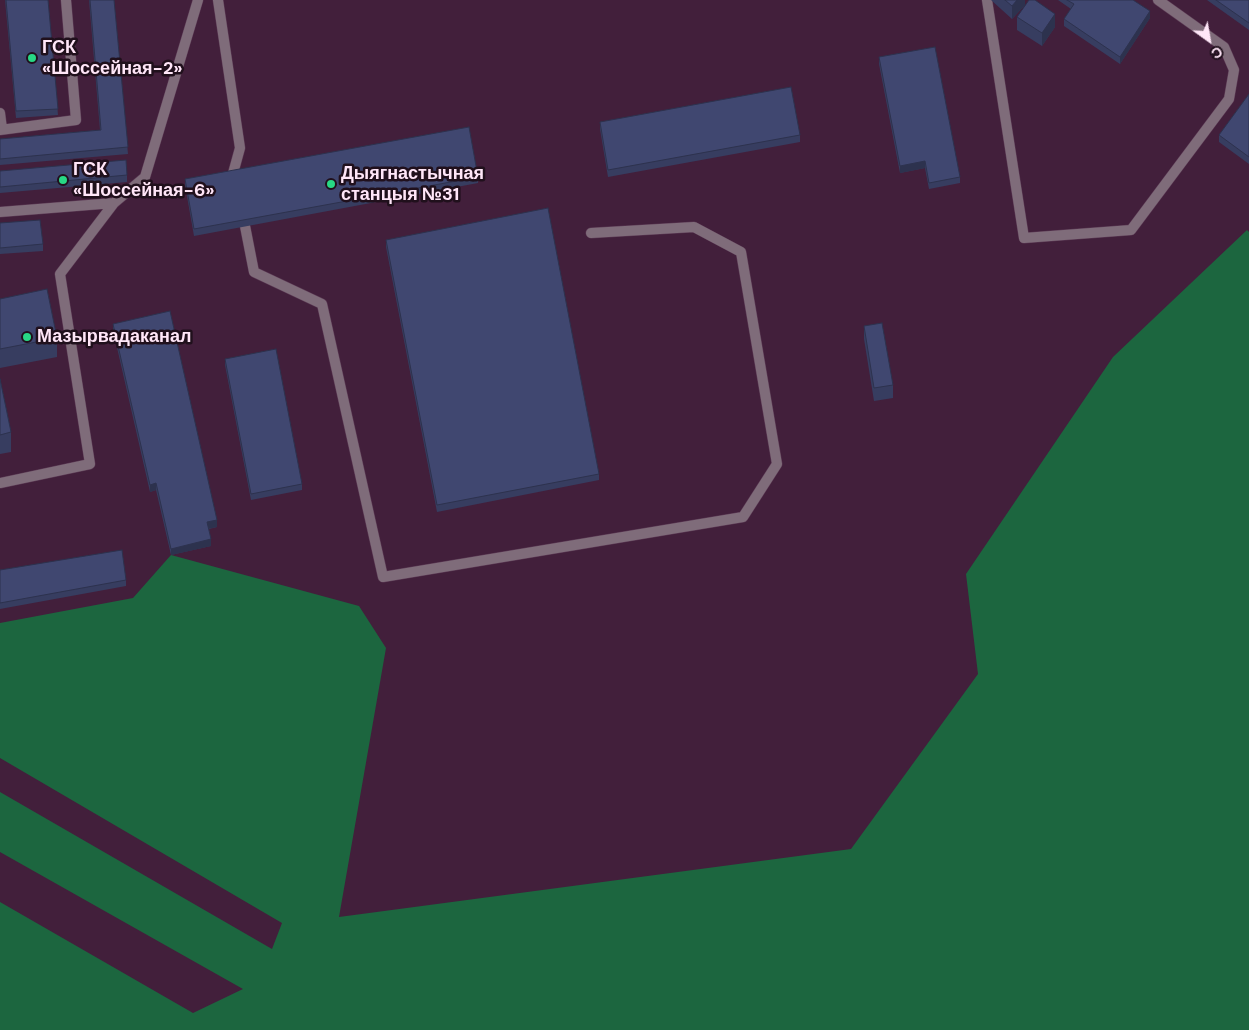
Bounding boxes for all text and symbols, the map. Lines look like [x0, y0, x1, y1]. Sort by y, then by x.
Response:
north arrow [1184, 15, 1234, 65]
place label: ГСК «Шоссейная-2» [42, 37, 183, 80]
text: С [1208, 42, 1226, 63]
marker: ГСК «Шоссейная-2» [26, 52, 38, 64]
place label: ГСК «Шоссейная-6» [73, 159, 215, 202]
place label: Дыягнастычная станцыя №31 [341, 163, 484, 205]
marker: ГСК «Шоссейная-6» [57, 174, 69, 186]
marker: Дыягнастычная станцыя №31 [325, 178, 337, 190]
place label: Мазырвадаканал [37, 326, 191, 348]
marker: Мазырвадаканал [21, 331, 33, 343]

